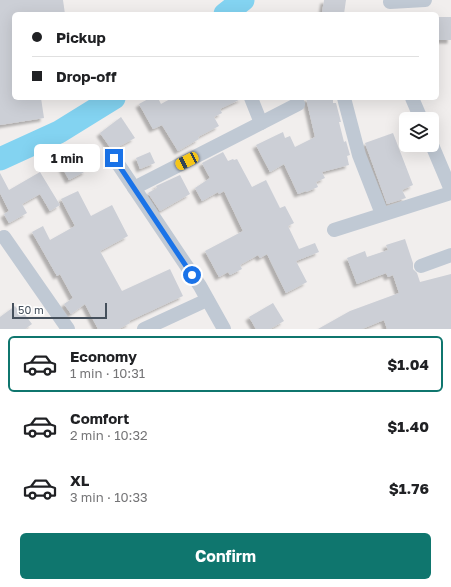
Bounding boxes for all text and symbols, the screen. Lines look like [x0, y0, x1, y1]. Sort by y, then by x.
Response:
text: Pickup [56, 28, 106, 46]
text: Drop-off [56, 67, 116, 85]
map controls [399, 112, 439, 152]
button: layers [399, 112, 439, 152]
callout: 1 min [34, 144, 100, 172]
route end [105, 149, 123, 167]
text: 1 min [51, 150, 83, 166]
car [174, 150, 200, 172]
route start [183, 266, 201, 284]
scale bar [12, 301, 107, 320]
text: 50 m [18, 303, 44, 316]
icon: car [22, 346, 58, 382]
text: Economy [70, 347, 137, 365]
text: $1.04 [387, 355, 429, 373]
text: 1 min · 10:31 [70, 365, 145, 381]
icon: car [22, 408, 58, 444]
text: Comfort [70, 409, 129, 427]
text: $1.40 [387, 417, 429, 435]
text: 2 min · 10:32 [70, 427, 148, 443]
icon: car [22, 470, 58, 506]
text: XL [70, 471, 89, 489]
text: $1.76 [389, 479, 429, 497]
text: 3 min · 10:33 [70, 489, 148, 505]
button: Confirm [20, 533, 431, 579]

